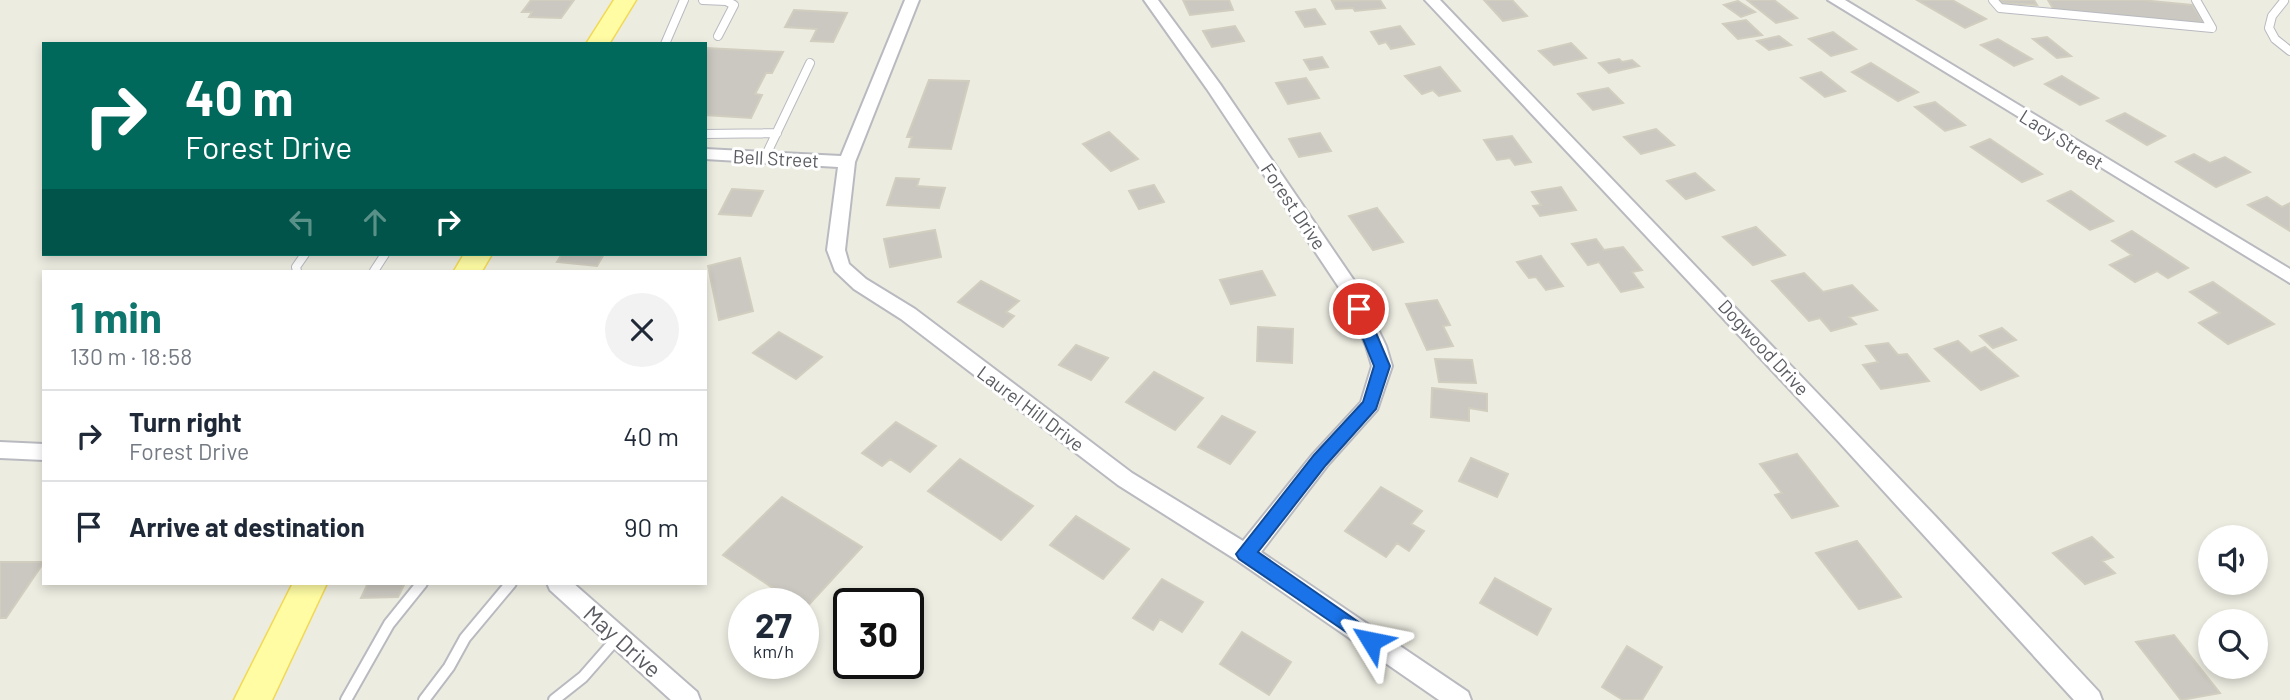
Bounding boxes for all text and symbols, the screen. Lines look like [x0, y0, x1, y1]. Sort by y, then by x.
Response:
text: 40 m [185, 67, 293, 126]
icon: right [70, 70, 161, 161]
street label: Lacy Street [2016, 104, 2108, 174]
text: Forest Drive [185, 127, 352, 165]
street label: Bell Street [732, 144, 820, 172]
street label: Forest Drive [1257, 158, 1331, 254]
icon: left [283, 203, 321, 241]
icon: ahead [356, 203, 394, 241]
icon: right [429, 203, 467, 241]
pin [1329, 279, 1389, 339]
icon: arrive [1340, 290, 1378, 328]
text: 1 min [70, 291, 162, 341]
button: close [605, 293, 679, 367]
street label: Dogwood Drive [1714, 294, 1814, 400]
text: 130 m · 18:58 [70, 342, 192, 370]
street label: Laurel Hill Drive [973, 360, 1089, 456]
text: Turn right [129, 406, 242, 437]
icon: right [70, 417, 108, 455]
text: 40 m [623, 420, 679, 451]
text: Forest Drive [129, 437, 249, 465]
icon: arrive [70, 508, 108, 546]
text: Arrive at destination [129, 511, 365, 542]
text: 90 m [624, 511, 679, 542]
map controls [2198, 525, 2268, 679]
button: sound [2198, 525, 2268, 595]
speed limit sign: 30 [833, 588, 924, 679]
street label: May Drive [579, 599, 667, 683]
text: 27 [755, 603, 792, 645]
position arrow [1334, 604, 1408, 678]
button: search [2198, 609, 2268, 679]
text: km/h [753, 640, 794, 662]

